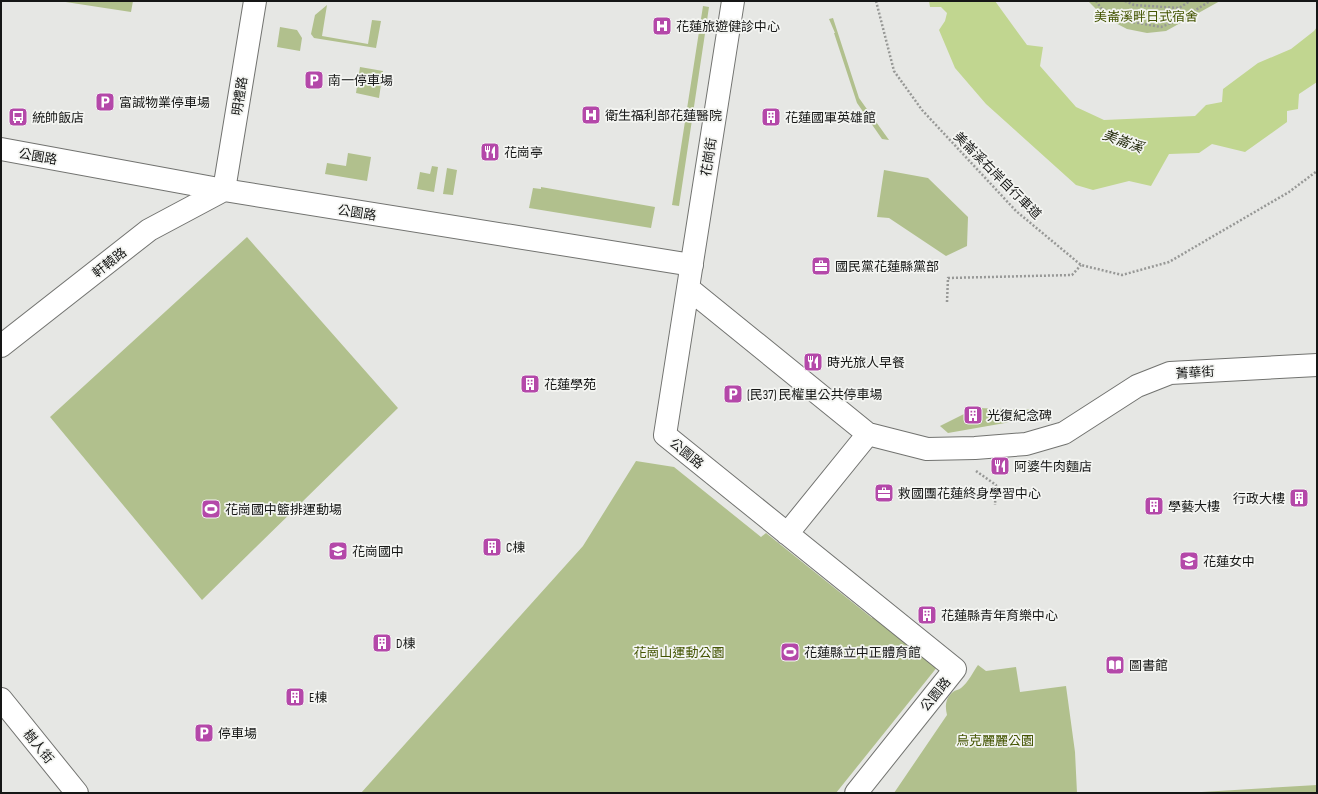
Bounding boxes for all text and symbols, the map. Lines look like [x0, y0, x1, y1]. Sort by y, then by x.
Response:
park label: 美崙溪畔日式宿舍 [1094, 9, 1198, 25]
hospital icon: 花蓮旅遊健診中心 [651, 15, 673, 37]
place label: 花蓮旅遊健診中心 [676, 19, 780, 35]
parking icon: 南一停車場 [303, 69, 325, 91]
place label: 南一停車場 [328, 73, 393, 89]
street label: 明禮路 [229, 76, 251, 117]
parking icon: 富誠物業停車場 [94, 91, 116, 113]
place label: 富誠物業停車場 [119, 95, 210, 111]
hospital icon: 衛生福利部花蓮醫院 [580, 104, 602, 126]
bus stop icon: 統帥飯店 [7, 106, 29, 128]
building icon: 花蓮國軍英雄館 [760, 106, 782, 128]
place label: 衛生福利部花蓮醫院 [605, 108, 722, 124]
place label: 統帥飯店 [32, 110, 84, 126]
place label: 花蓮國軍英雄館 [785, 110, 876, 126]
water label: 美崙溪 [1100, 126, 1147, 157]
street label: 美崙溪右岸自行車道 [950, 129, 1044, 223]
street label: 花崗街 [698, 137, 720, 178]
restaurant icon: 花崗亭 [479, 141, 501, 163]
place label: 花崗亭 [504, 145, 543, 161]
street label: 公園路 [17, 146, 58, 168]
street label: 公園路 [336, 202, 377, 224]
street label: 軒轅路 [89, 244, 130, 281]
office icon: 國民黨花蓮縣黨部 [810, 255, 832, 277]
place label: 國民黨花蓮縣黨部 [835, 259, 939, 275]
restaurant icon: 時光旅人早餐 [802, 351, 824, 373]
place label: 時光旅人早餐 [827, 355, 905, 371]
street label: 菁華街 [1175, 364, 1215, 382]
building icon: 花蓮學苑 [519, 373, 541, 395]
place label: 花蓮學苑 [544, 377, 596, 393]
parking icon: (民37) 民權里公共停車場 [722, 383, 744, 405]
place label: (民37) 民權里公共停車場 [747, 387, 883, 403]
building icon: 光復紀念碑 [962, 404, 984, 426]
place label: 光復紀念碑 [987, 408, 1052, 424]
street label: 公園路 [666, 435, 707, 472]
restaurant icon: 阿婆牛肉麵店 [989, 455, 1011, 477]
place label: 阿婆牛肉麵店 [1014, 459, 1092, 475]
office icon: 救國團花蓮終身學習中心 [873, 482, 895, 504]
place label: 救國團花蓮終身學習中心 [898, 486, 1041, 502]
building icon: 行政大樓 [1288, 487, 1310, 509]
place label: 行政大樓 [1233, 491, 1285, 507]
building icon: 學藝大樓 [1143, 495, 1165, 517]
sports icon: 花崗國中籃排運動場 [200, 498, 222, 520]
place label: 學藝大樓 [1168, 499, 1220, 515]
place label: 花崗國中籃排運動場 [225, 502, 342, 518]
building icon: C棟 [481, 536, 503, 558]
school or university icon: 花崗國中 [327, 540, 349, 562]
place label: C棟 [506, 540, 525, 556]
place label: 花崗國中 [352, 544, 404, 560]
school or university icon: 花蓮女中 [1178, 550, 1200, 572]
place label: 花蓮女中 [1203, 554, 1255, 570]
building icon: 花蓮縣青年育樂中心 [916, 604, 938, 626]
place label: 花蓮縣青年育樂中心 [941, 608, 1058, 624]
building icon: D棟 [371, 632, 393, 654]
place label: D棟 [396, 636, 415, 652]
sports icon: 花蓮縣立中正體育館 [779, 641, 801, 663]
park label: 花崗山運動公園 [633, 645, 725, 661]
place label: 花蓮縣立中正體育館 [804, 645, 921, 661]
library icon: 圖書館 [1104, 654, 1126, 676]
place label: 圖書館 [1129, 658, 1168, 674]
street label: 公園路 [917, 674, 954, 715]
building icon: E棟 [284, 686, 306, 708]
place label: E棟 [309, 690, 327, 706]
parking icon: 停車場 [193, 722, 215, 744]
street label: 樹人街 [20, 726, 57, 767]
place label: 停車場 [218, 726, 257, 742]
park label: 烏克麗麗公園 [956, 733, 1034, 749]

